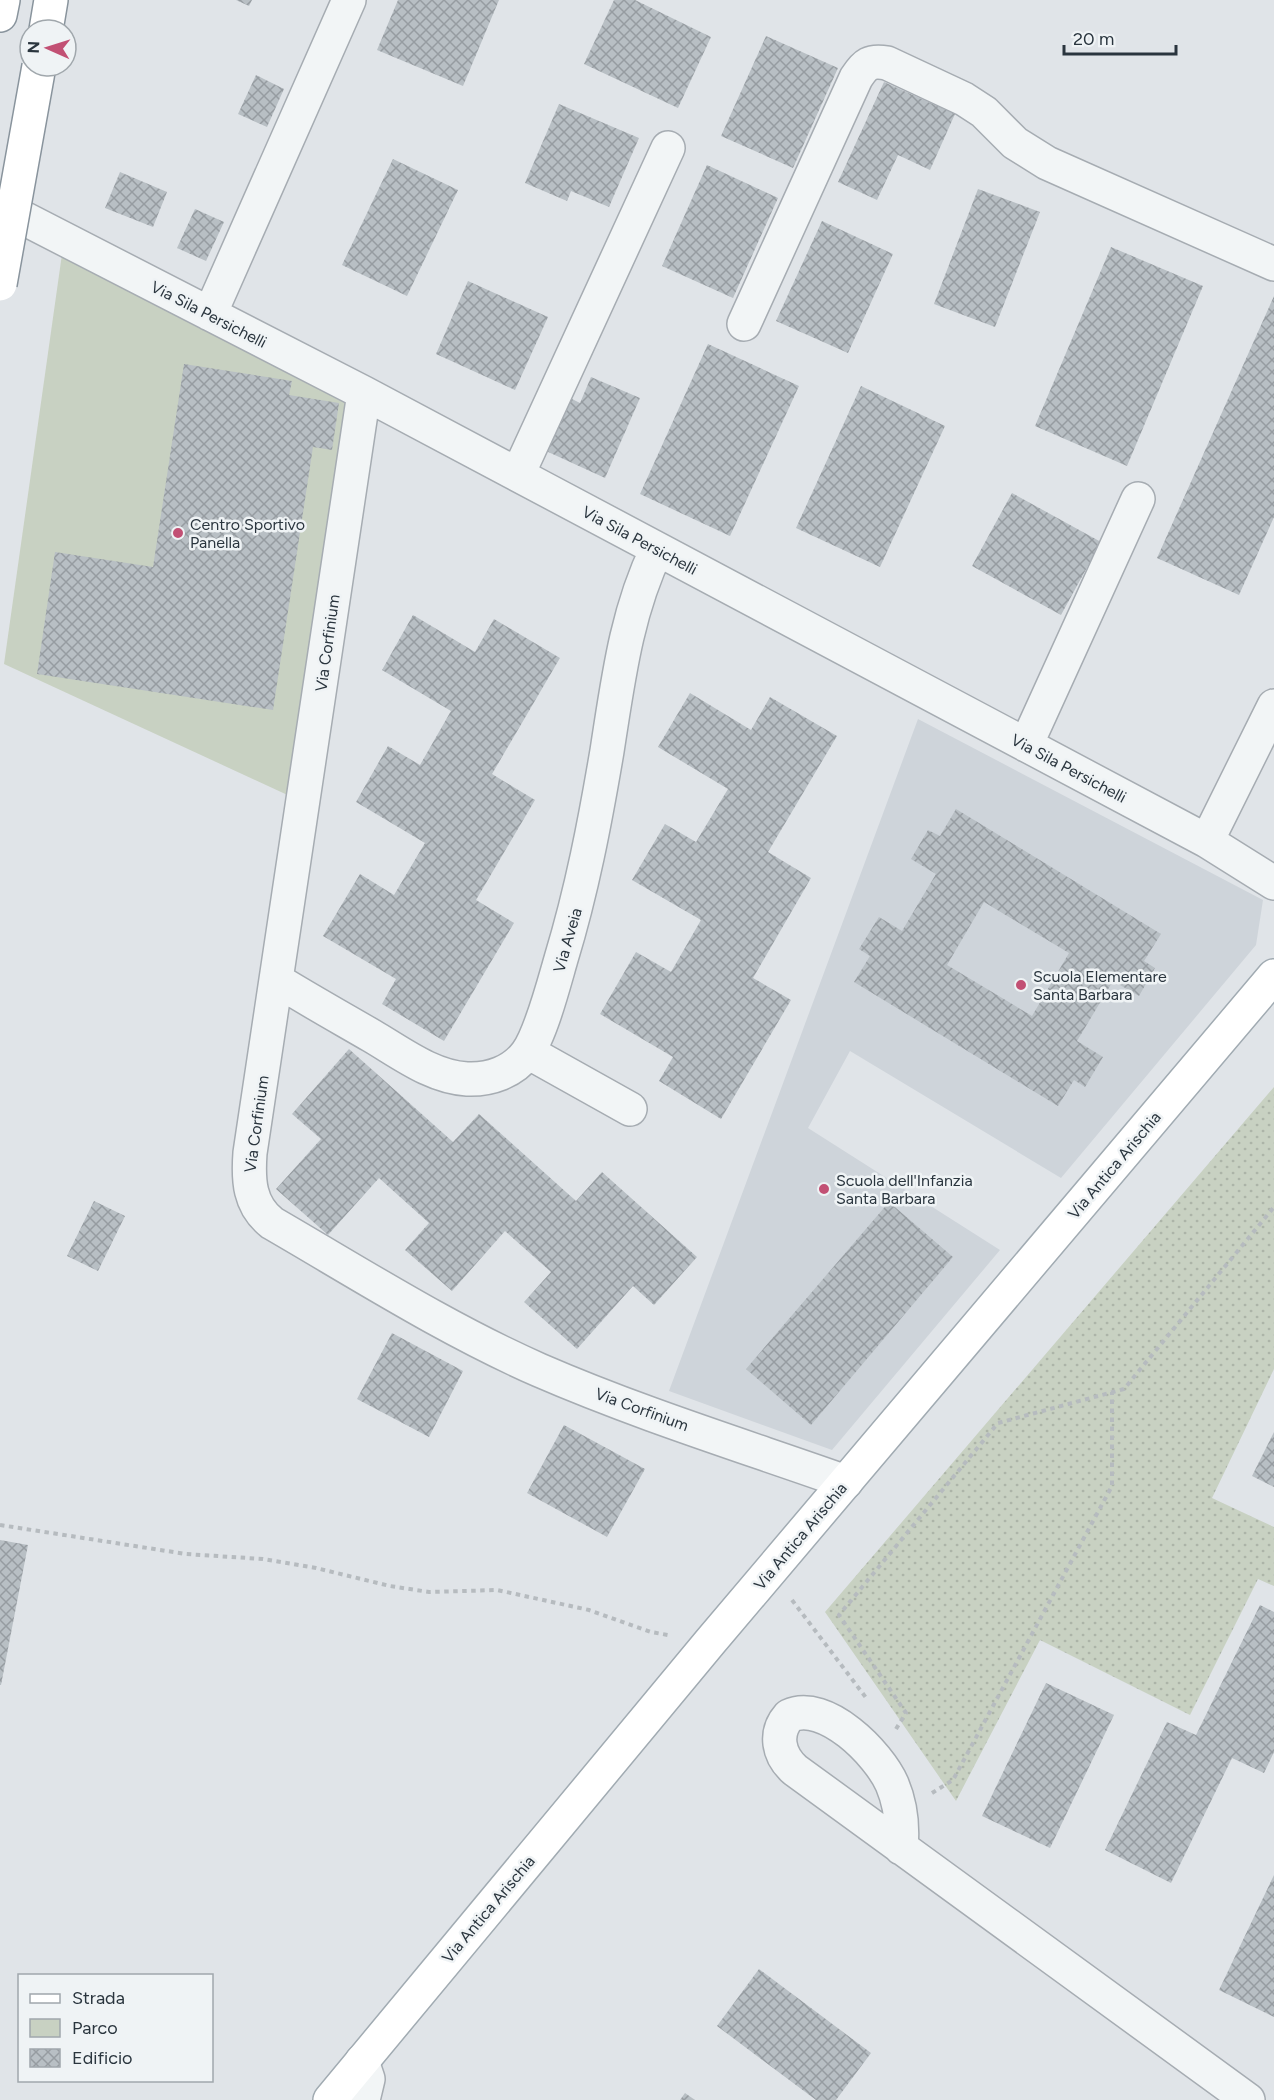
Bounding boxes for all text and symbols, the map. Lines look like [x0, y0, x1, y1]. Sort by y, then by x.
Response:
north arrow [18, 18, 78, 78]
scale bar [1064, 18, 1176, 56]
text: 20 m [1073, 28, 1114, 50]
text: N [24, 41, 43, 54]
street label: Via Sila Persichelli [148, 277, 270, 352]
street label: Via Sila Persichelli [579, 502, 701, 579]
place label: Centro Sportivo Panella [190, 515, 305, 552]
marker: Centro Sportivo Panella [171, 526, 185, 540]
street label: Via Corfinium [311, 593, 344, 693]
street label: Via Sila Persichelli [1008, 730, 1130, 807]
street label: Via Aveia [549, 906, 586, 975]
place label: Scuola Elementare Santa Barbara [1033, 967, 1167, 1004]
marker: Scuola Elementare Santa Barbara [1014, 978, 1028, 992]
street label: Via Corfinium [240, 1074, 273, 1174]
street label: Via Antica Arischia [1064, 1108, 1165, 1223]
place label: Scuola dell'Infanzia Santa Barbara [836, 1171, 973, 1208]
marker: Scuola dell'Infanzia Santa Barbara [817, 1182, 831, 1196]
street label: Via Corfinium [593, 1384, 691, 1435]
street label: Via Antica Arischia [750, 1479, 851, 1594]
street label: Via Antica Arischia [438, 1852, 539, 1967]
legend [18, 1974, 213, 2082]
text: Strada [72, 1987, 125, 2009]
text: Parco [72, 2017, 118, 2039]
text: Edificio [72, 2047, 133, 2069]

